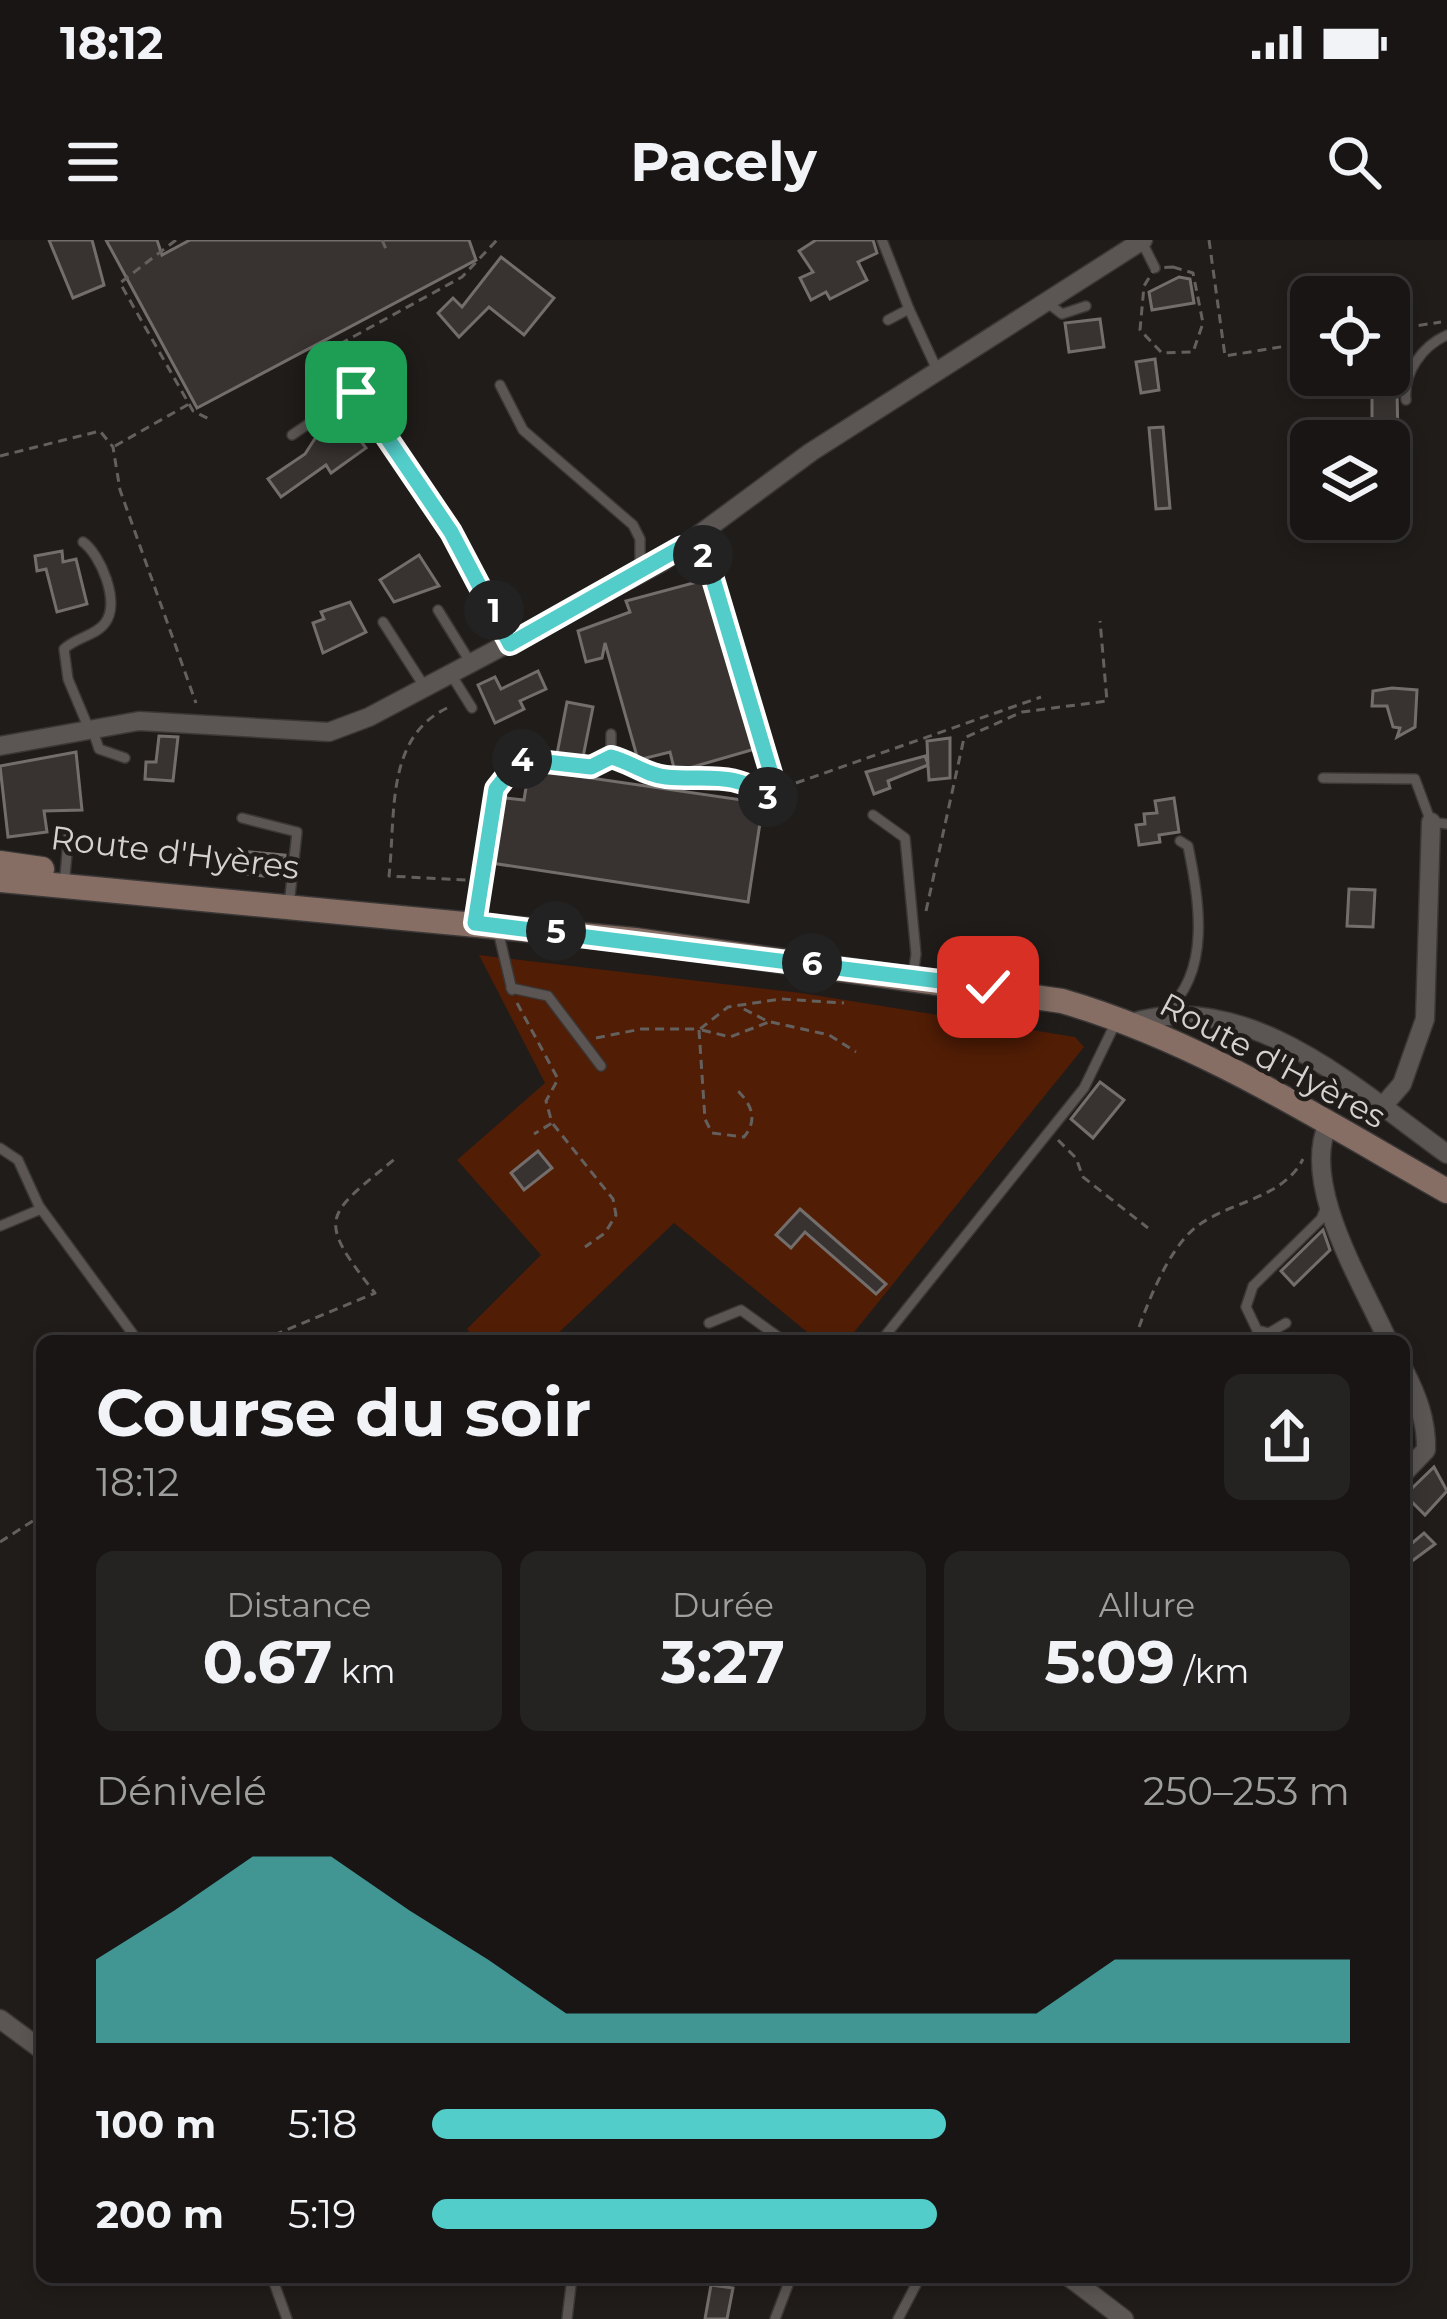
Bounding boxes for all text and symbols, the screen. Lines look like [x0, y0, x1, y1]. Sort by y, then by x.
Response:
text: 18:12 [60, 15, 163, 70]
icon: menu [60, 129, 126, 195]
text: Pacely [630, 129, 817, 195]
icon: search [1321, 129, 1387, 195]
map controls [1290, 276, 1410, 540]
button: locate [1290, 276, 1410, 396]
pin [305, 341, 407, 443]
icon: arrive [323, 359, 389, 425]
button: layers [1290, 420, 1410, 540]
pin: 2 [673, 525, 733, 585]
text: 2 [693, 535, 713, 575]
pin: 1 [464, 580, 524, 640]
text: 1 [488, 590, 500, 630]
pin: 4 [492, 729, 552, 789]
text: 4 [511, 739, 533, 779]
pin: 3 [738, 767, 798, 827]
text: 3 [758, 777, 778, 817]
street label: Route d'Hyères [48, 817, 302, 887]
pin: 5 [526, 901, 586, 961]
text: 5 [546, 911, 566, 951]
pin: 6 [782, 933, 842, 993]
pin [937, 936, 1039, 1038]
text: 6 [801, 943, 823, 983]
icon: check [955, 954, 1021, 1020]
street label: Route d'Hyères [1153, 984, 1393, 1136]
text: Course du soir [96, 1372, 591, 1453]
button: share [1224, 1374, 1350, 1500]
text: 18:12 [96, 1458, 179, 1506]
text: Distance [227, 1585, 371, 1625]
text: Durée [672, 1585, 774, 1625]
text: Allure [1099, 1585, 1195, 1625]
text: 0.67 [202, 1625, 332, 1698]
text: 3:27 [661, 1625, 785, 1698]
text: 5:09 [1045, 1625, 1175, 1698]
text: km [332, 1651, 396, 1691]
text: /km [1175, 1651, 1249, 1691]
text: Dénivelé [96, 1767, 267, 1815]
text: 250–253 m [1143, 1767, 1350, 1815]
text: 100 m [96, 2100, 216, 2148]
text: 5:18 [288, 2100, 357, 2148]
text: 200 m [96, 2190, 224, 2238]
text: 5:19 [288, 2190, 356, 2238]

